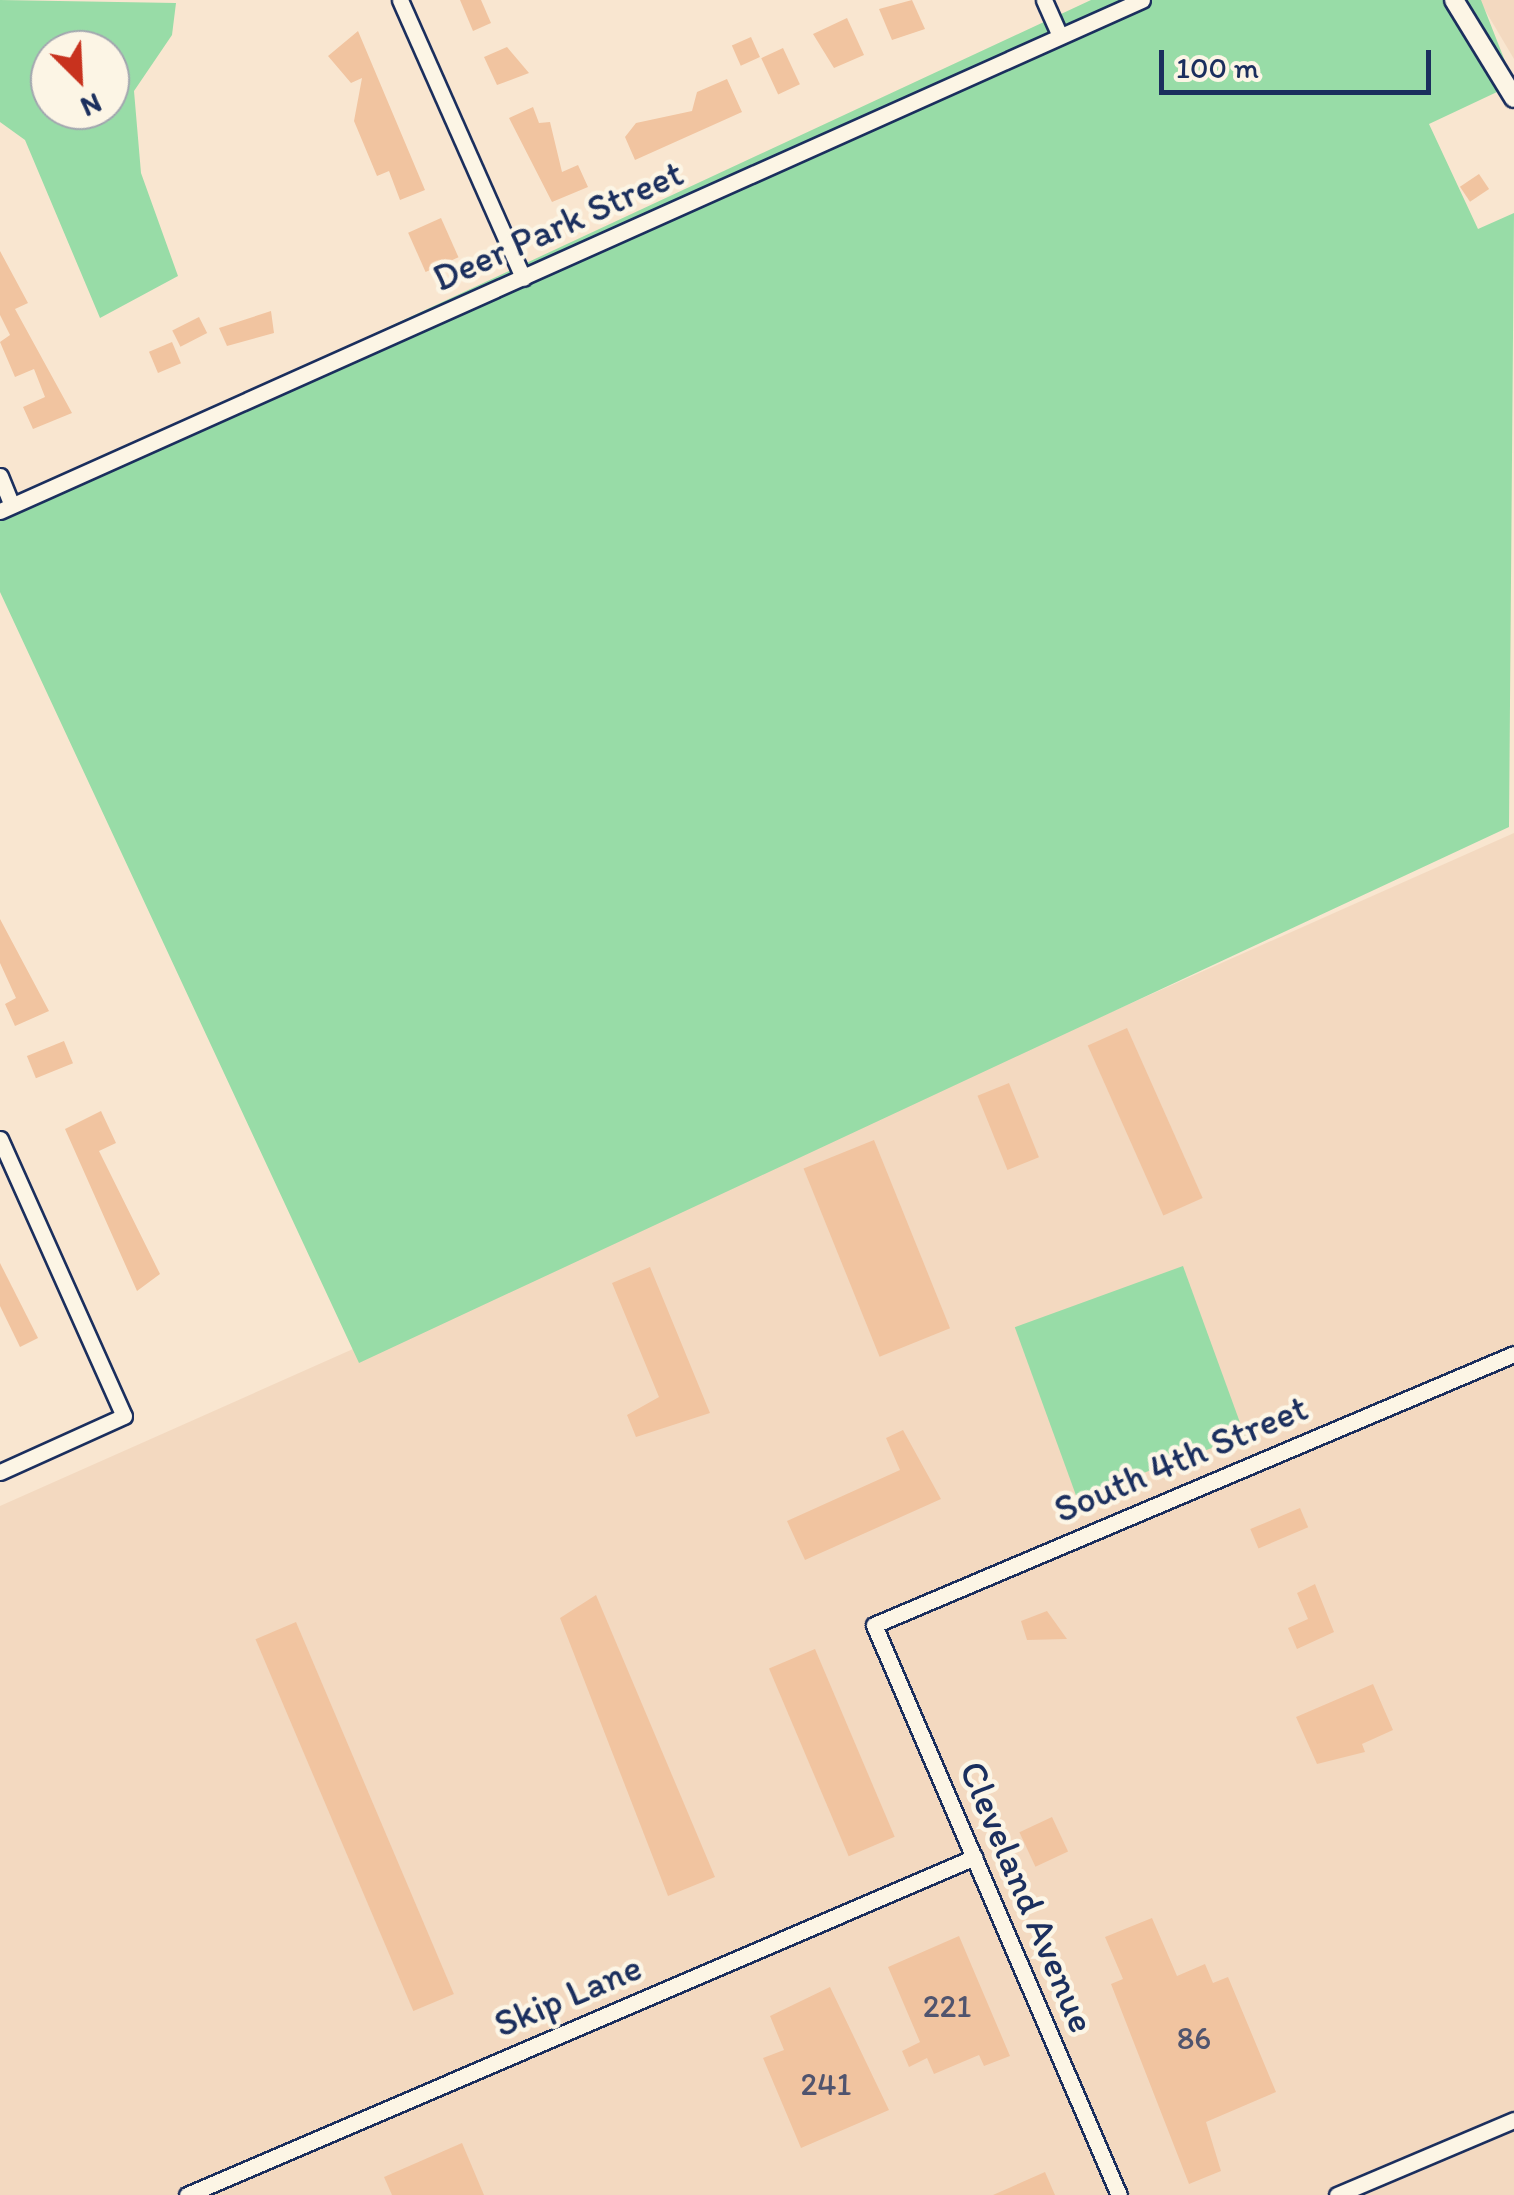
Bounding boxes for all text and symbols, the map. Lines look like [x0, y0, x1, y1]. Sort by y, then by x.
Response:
north arrow [30, 30, 130, 130]
scale bar [1164, 30, 1436, 92]
text: 100 m [1176, 49, 1259, 86]
text: N [76, 86, 107, 125]
street label: Deer Park Street [426, 151, 690, 301]
street label: South 4th Street [1048, 1385, 1314, 1533]
street label: Cleveland Avenue [950, 1755, 1104, 2039]
street label: Skip Lane [487, 1944, 649, 2048]
house number: 221 [923, 1987, 971, 2025]
house number: 86 [1177, 2019, 1211, 2057]
house number: 241 [801, 2065, 851, 2103]

